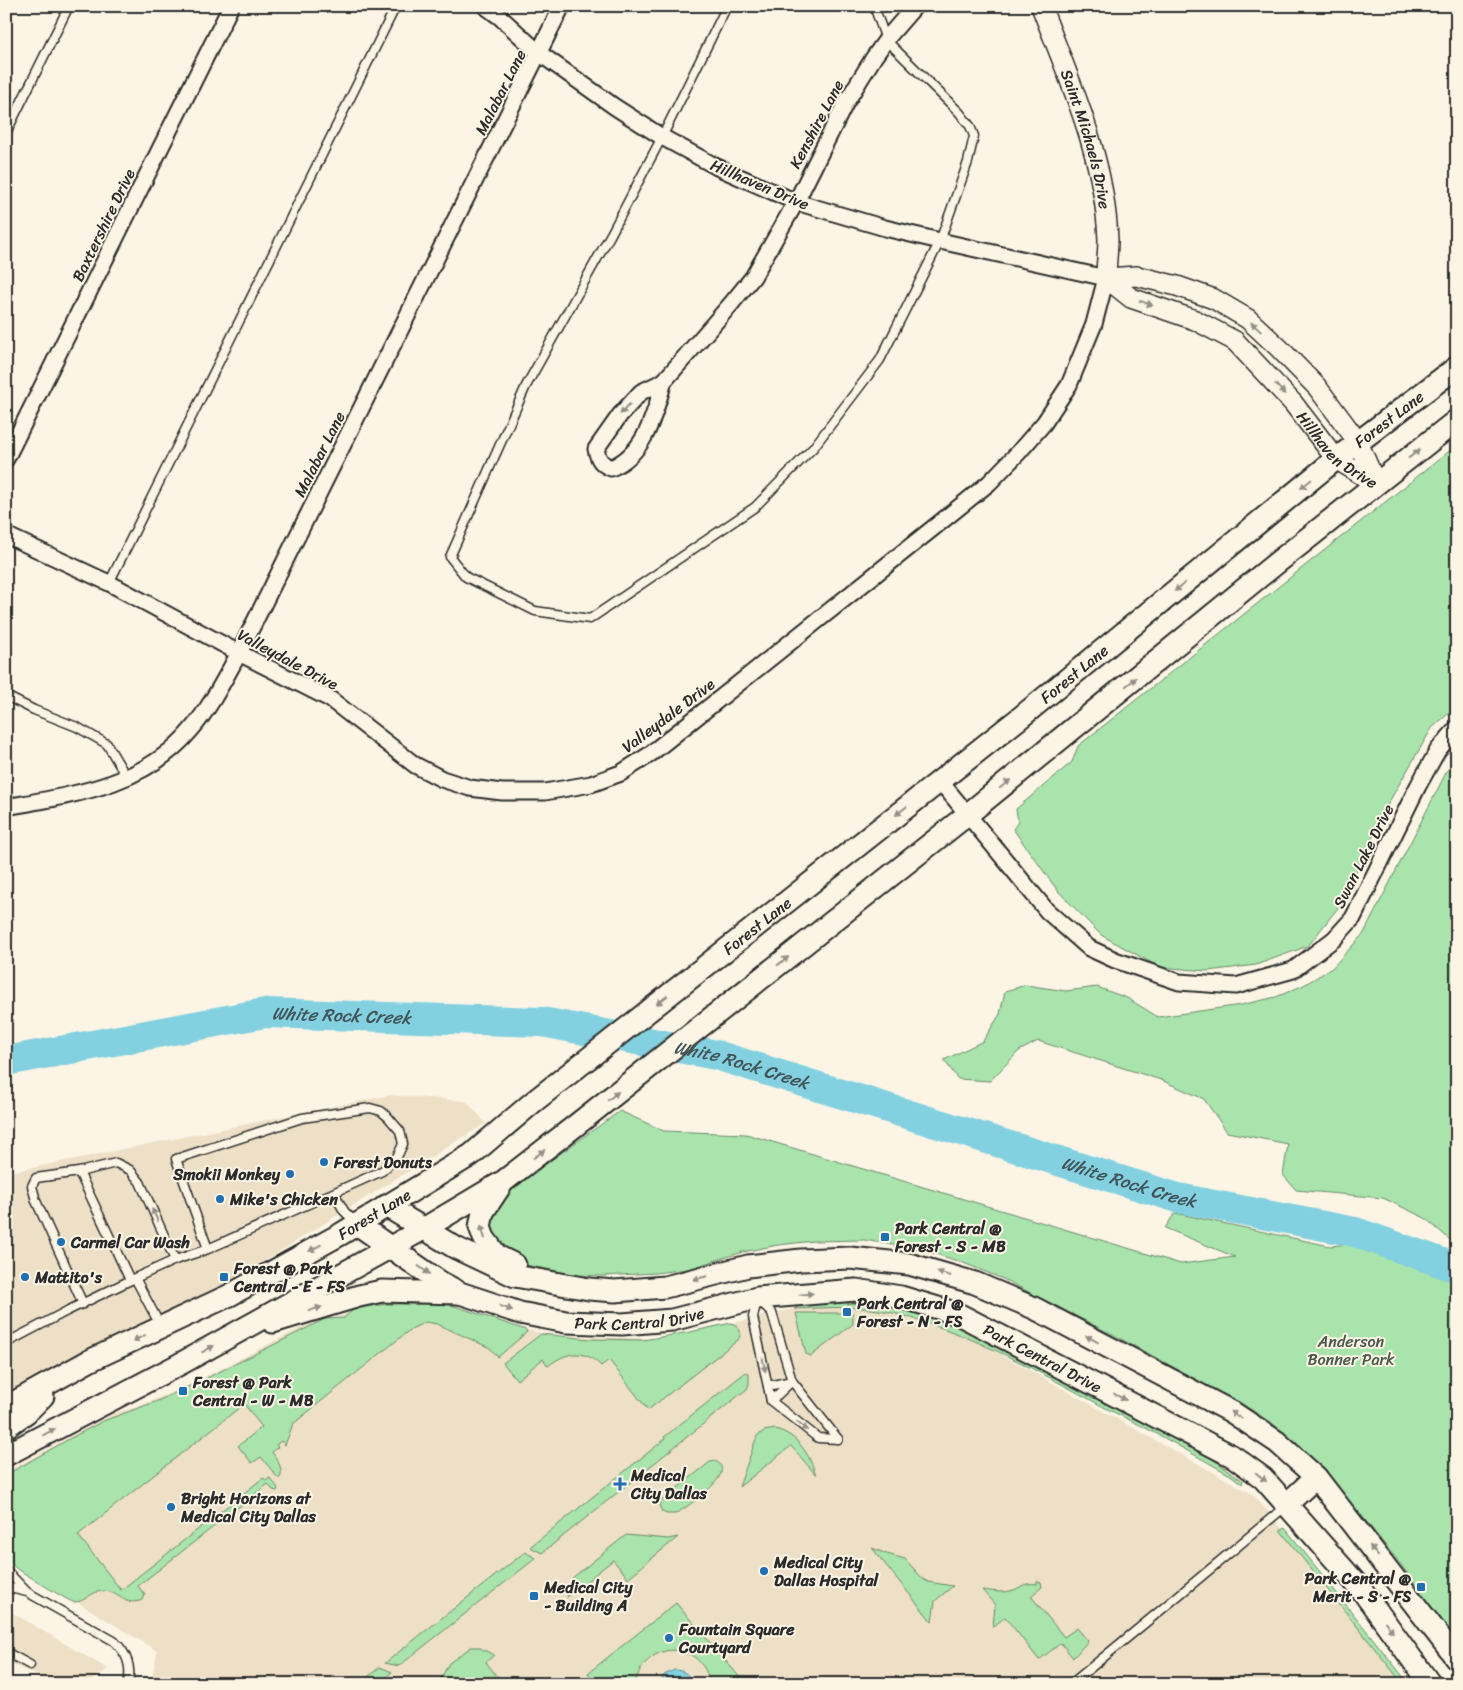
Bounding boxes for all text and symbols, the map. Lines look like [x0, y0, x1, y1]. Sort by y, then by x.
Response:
street label: Malabar Lane [466, 44, 535, 140]
street label: Saint Michaels Drive [1052, 65, 1119, 211]
street label: Kenshire Lane [781, 74, 852, 174]
street label: Hillhaven Drive [706, 151, 814, 218]
street label: Baxtershire Drive [63, 163, 144, 287]
one-way arrow [1139, 300, 1154, 307]
one-way arrow [1251, 321, 1263, 333]
one-way arrow [1274, 383, 1286, 395]
street label: Forest Lane [1348, 383, 1431, 456]
one-way arrow [619, 403, 631, 415]
street label: Hillhaven Drive [1289, 404, 1384, 497]
street label: Malabar Lane [285, 406, 354, 502]
one-way arrow [1407, 448, 1420, 459]
one-way arrow [1300, 478, 1313, 489]
one-way arrow [1174, 581, 1187, 592]
street label: Valleydale Drive [232, 621, 344, 698]
street label: Forest Lane [1033, 637, 1115, 711]
street label: Valleydale Drive [615, 670, 722, 760]
one-way arrow [1124, 676, 1137, 687]
one-way arrow [998, 779, 1011, 790]
street label: Swan Lake Drive [1325, 799, 1402, 914]
one-way arrow [894, 806, 908, 816]
street label: Forest Lane [716, 889, 798, 963]
one-way arrow [776, 955, 789, 966]
one-way arrow [655, 994, 668, 1005]
water label: White Rock Creek [271, 997, 413, 1034]
water label: White Rock Creek [671, 1031, 815, 1099]
one-way arrow [606, 1091, 620, 1101]
water label: White Rock Creek [1058, 1147, 1201, 1217]
place label: Forest Donuts [333, 1148, 432, 1177]
one-way arrow [532, 1148, 545, 1159]
marker: Forest Donuts [318, 1156, 330, 1168]
place label: Smokii Monkey [172, 1160, 281, 1189]
marker: Smokii Monkey [284, 1168, 296, 1180]
street label: Forest Lane [332, 1181, 417, 1248]
place label: Mike's Chicken [229, 1185, 338, 1214]
marker: Mike's Chicken [214, 1193, 226, 1205]
one-way arrow [151, 1208, 159, 1222]
place label: Park Central @ Forest - S - MB [894, 1214, 1006, 1261]
one-way arrow [479, 1225, 487, 1240]
place label: Carmel Car Wash [70, 1228, 190, 1257]
marker: Park Central @ Forest - S - MB [879, 1231, 891, 1243]
marker: Carmel Car Wash [55, 1236, 67, 1248]
one-way arrow [308, 1244, 321, 1253]
place label: Forest @ Park Central - E - FS [233, 1254, 345, 1301]
place label: Mattito's [34, 1263, 103, 1292]
one-way arrow [417, 1265, 430, 1276]
one-way arrow [936, 1270, 951, 1278]
marker: Mattito's [19, 1271, 31, 1283]
marker: Forest @ Park Central - E - FS [218, 1271, 230, 1283]
one-way arrow [693, 1274, 708, 1282]
place label: Park Central @ Forest - N - FS [856, 1289, 964, 1336]
one-way arrow [798, 1290, 814, 1298]
street label: Park Central Drive [574, 1298, 708, 1339]
one-way arrow [499, 1304, 514, 1312]
one-way arrow [307, 1305, 322, 1313]
marker: Park Central @ Forest - N - FS [841, 1306, 853, 1318]
street label: Park Central Drive [978, 1315, 1107, 1401]
park label: Anderson Bonner Park [1307, 1327, 1395, 1374]
one-way arrow [132, 1334, 146, 1342]
one-way arrow [1085, 1335, 1100, 1343]
one-way arrow [201, 1344, 214, 1353]
one-way arrow [760, 1358, 768, 1373]
place label: Forest @ Park Central - W - MB [192, 1368, 314, 1415]
marker: Forest @ Park Central - W - MB [177, 1385, 189, 1397]
one-way arrow [1113, 1393, 1127, 1401]
one-way arrow [1229, 1411, 1242, 1420]
one-way arrow [796, 1420, 808, 1432]
one-way arrow [42, 1428, 56, 1436]
place label: Medical City Dallas [630, 1461, 708, 1508]
one-way arrow [1255, 1471, 1267, 1482]
marker: Medical City Dallas [613, 1477, 627, 1491]
place label: Bright Horizons at Medical City Dallas [180, 1484, 316, 1531]
marker: Bright Horizons at Medical City Dallas [165, 1501, 177, 1513]
one-way arrow [1368, 1545, 1379, 1558]
place label: Medical City Dallas Hospital [773, 1548, 879, 1595]
place label: Park Central @ Merit - S - FS [1305, 1564, 1412, 1611]
marker: Medical City Dallas Hospital [758, 1565, 770, 1577]
place label: Medical City - Building A [543, 1573, 633, 1620]
marker: Park Central @ Merit - S - FS [1415, 1581, 1427, 1593]
marker: Medical City - Building A [528, 1590, 540, 1602]
place label: Fountain Square Courtyard [678, 1615, 795, 1662]
one-way arrow [1384, 1620, 1394, 1634]
marker: Fountain Square Courtyard [663, 1632, 675, 1644]

